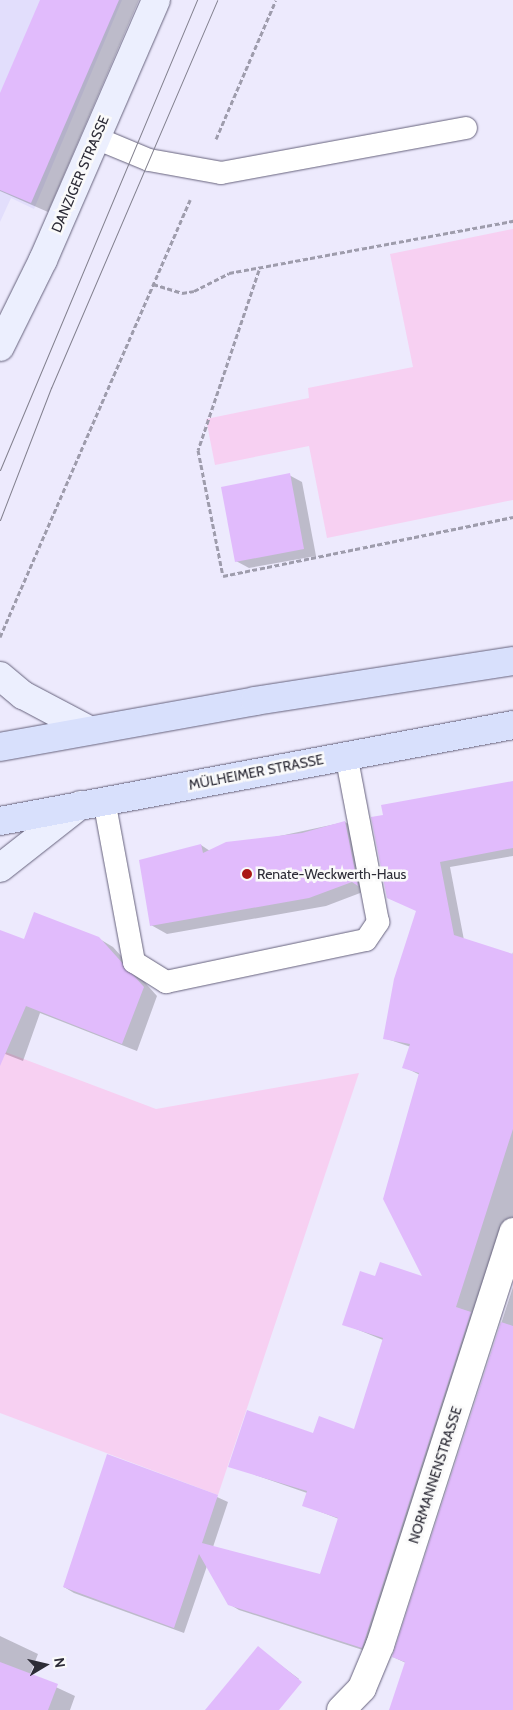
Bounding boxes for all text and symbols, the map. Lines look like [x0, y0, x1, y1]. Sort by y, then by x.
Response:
street label: DANZIGER STRASSE [48, 113, 112, 235]
street label: MÜLHEIMER STRASSE [187, 751, 325, 793]
place label: Renate-Weckwerth-Haus [257, 866, 406, 882]
marker: Renate-Weckwerth-Haus [241, 868, 253, 880]
street label: NORMANNENSTRASSE [405, 1404, 465, 1546]
north arrow [20, 1640, 70, 1690]
text: N [50, 1656, 69, 1669]

